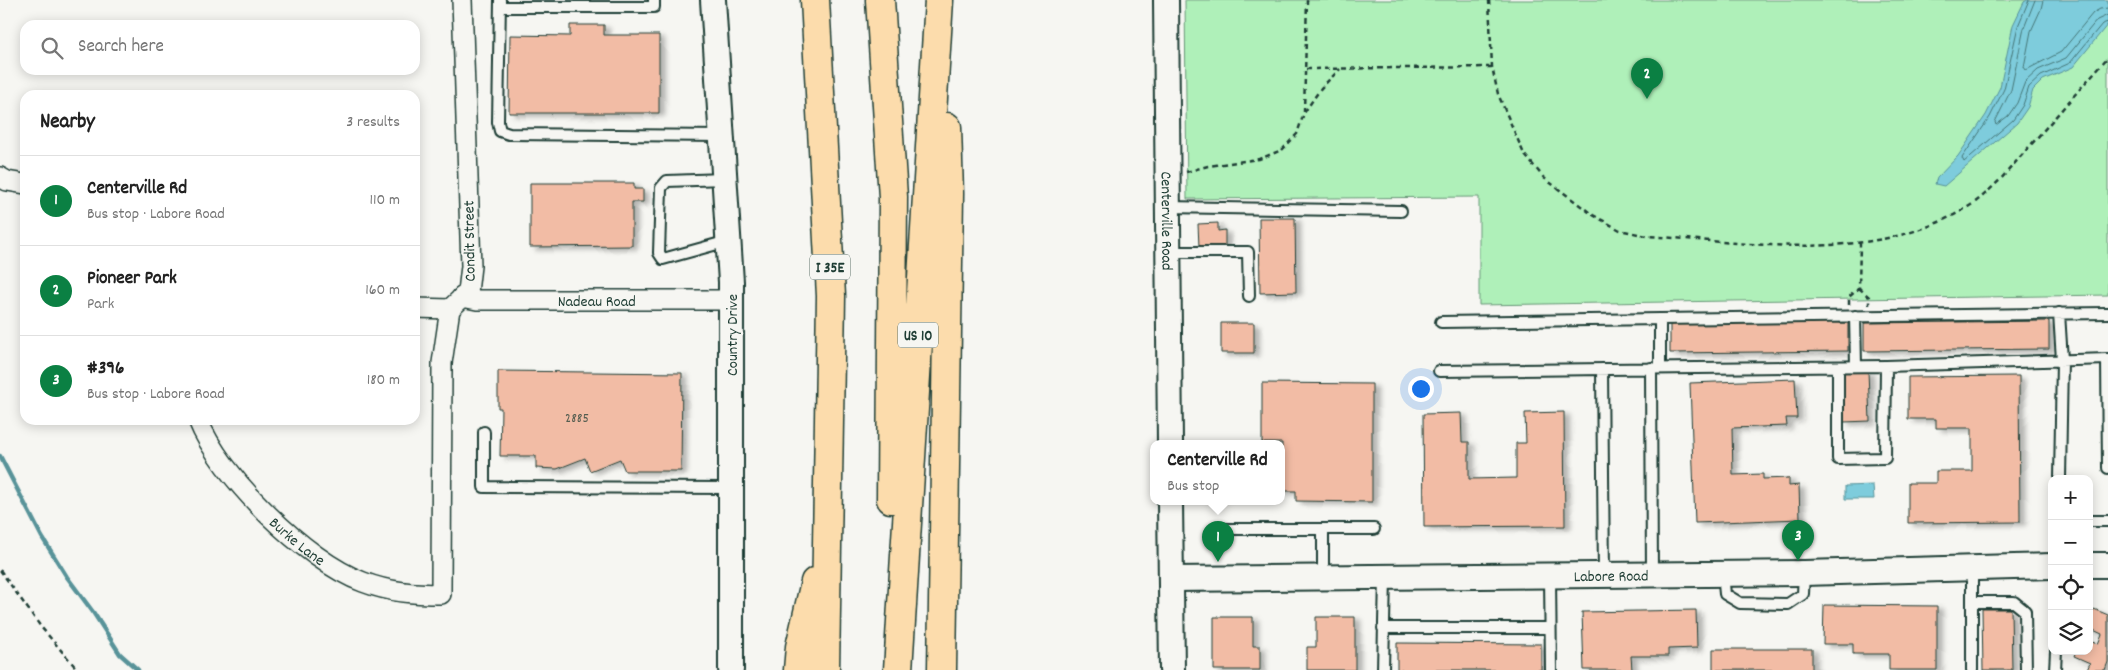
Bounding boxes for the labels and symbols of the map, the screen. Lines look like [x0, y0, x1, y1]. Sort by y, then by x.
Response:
pin: 2 [1631, 58, 1663, 99]
street label: Centerville Road [1154, 171, 1177, 271]
street label: Condit Street [458, 200, 483, 282]
road number: I 35E [810, 254, 850, 280]
street label: Nadeau Road [558, 291, 636, 314]
street label: Country Drive [722, 294, 745, 376]
road number: US 10 [898, 322, 938, 348]
your location [1408, 376, 1434, 402]
house number: 2885 [565, 409, 589, 429]
street label: Burke Lane [263, 513, 329, 573]
pin: 3 [1782, 520, 1814, 561]
pin: 1 [1202, 521, 1234, 562]
street label: Labore Road [1574, 565, 1648, 589]

